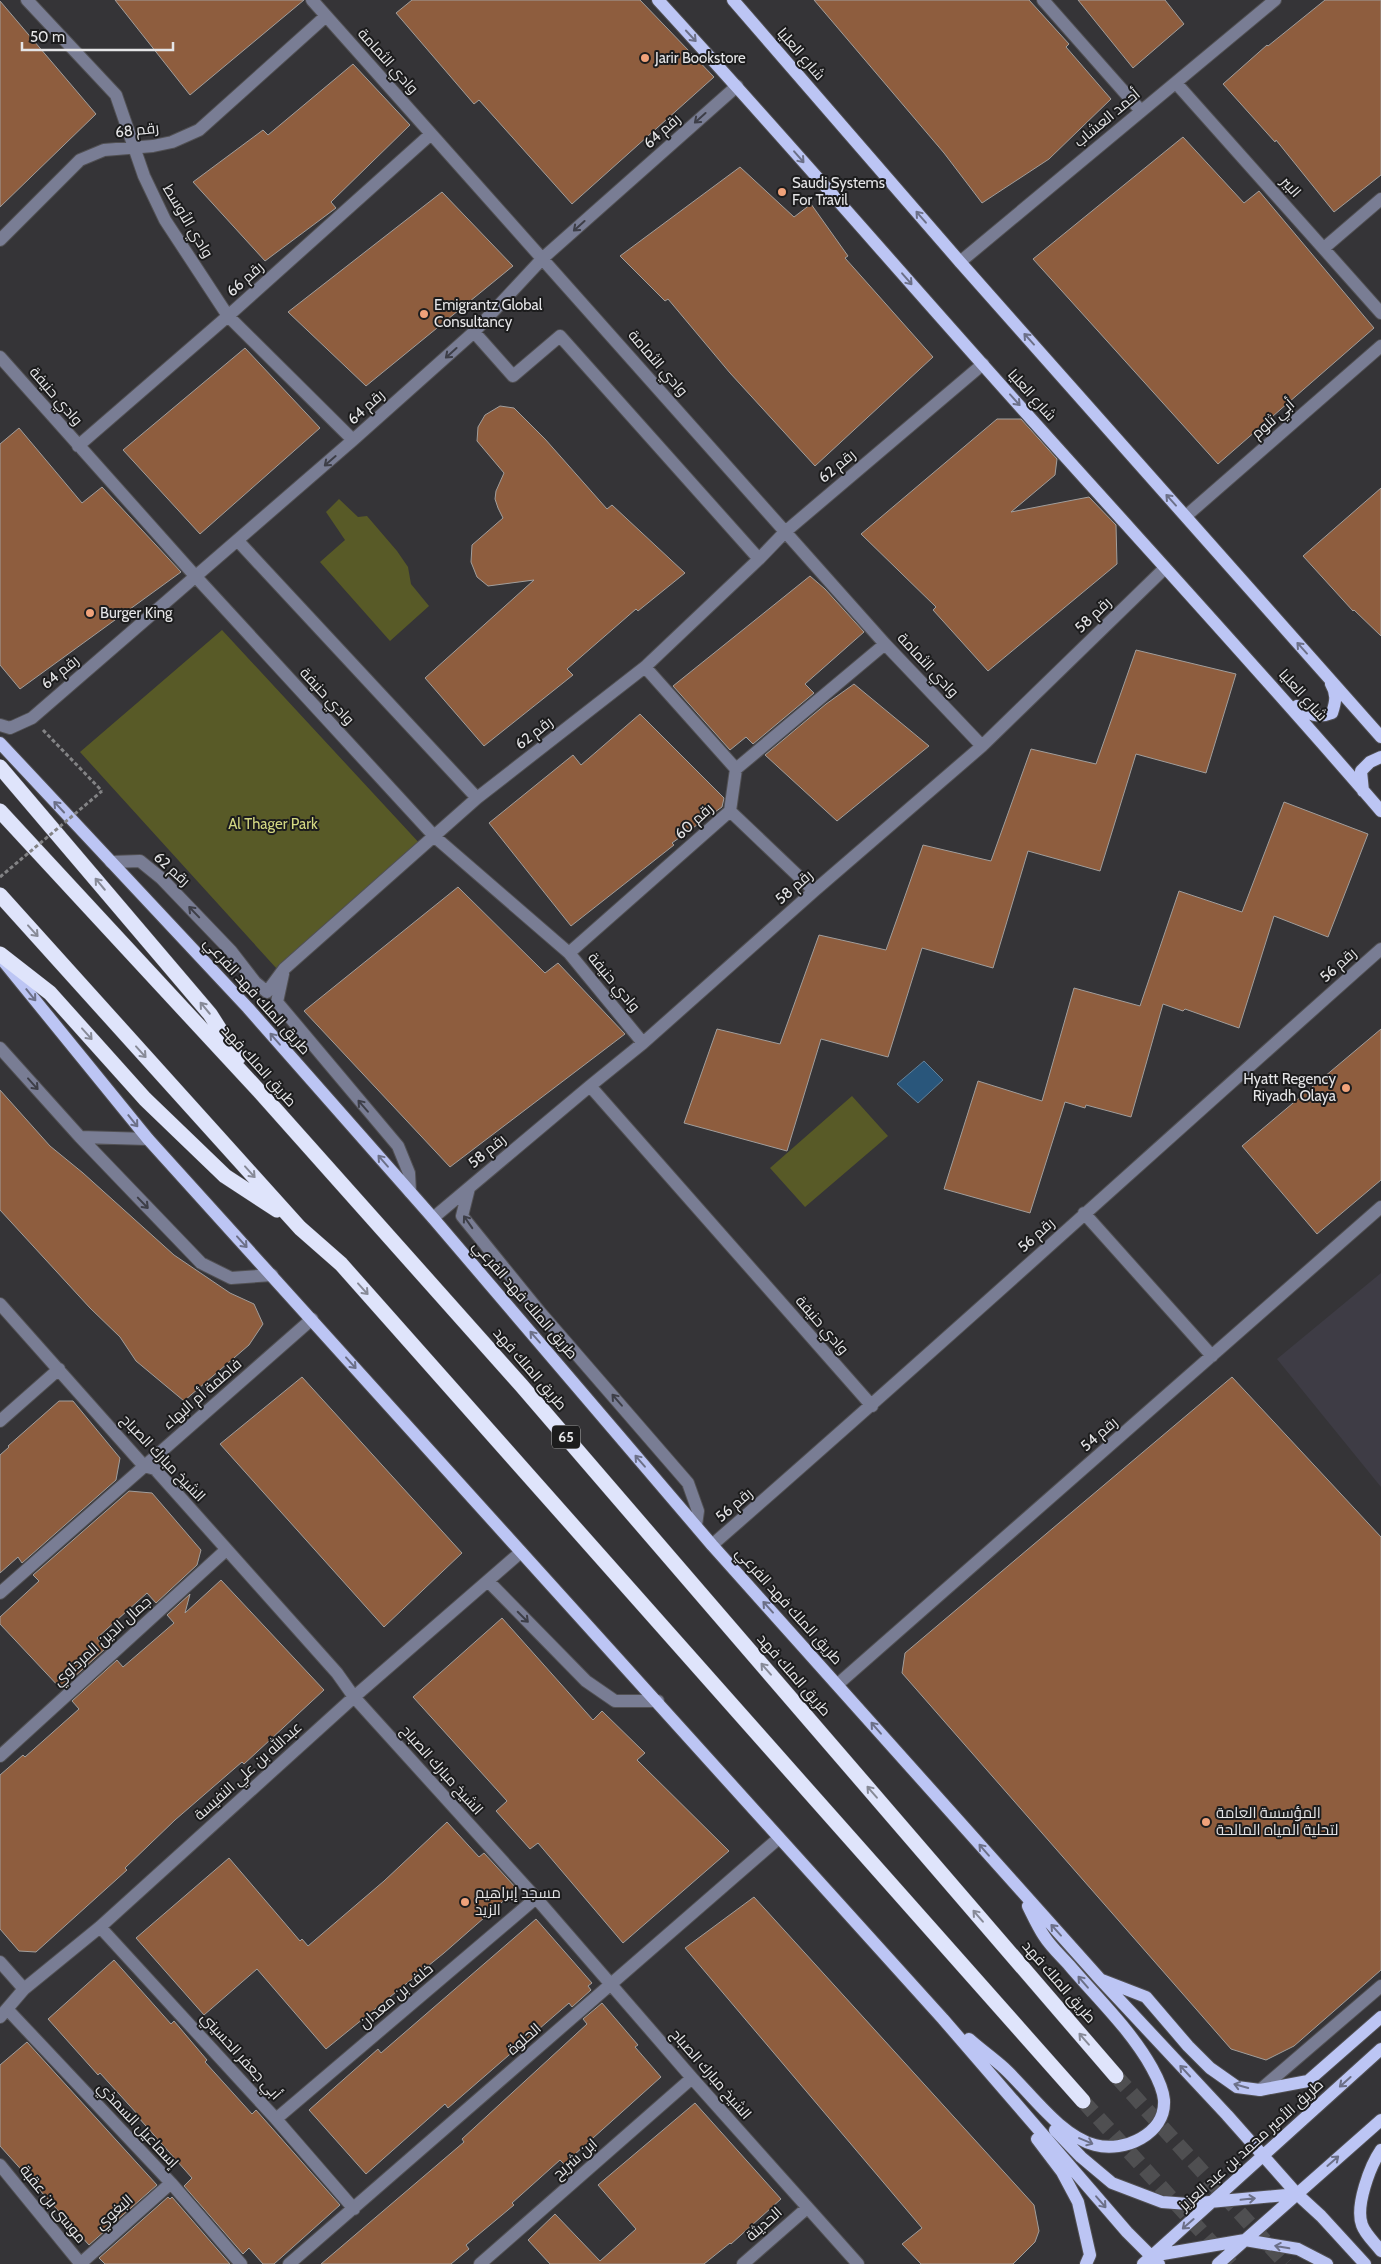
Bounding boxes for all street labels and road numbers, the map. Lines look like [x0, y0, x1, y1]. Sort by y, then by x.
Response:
street label: شارع العليا [772, 24, 829, 85]
street label: وادي الثمامة [352, 25, 422, 99]
street label: أحمد العشاب [1070, 84, 1144, 151]
street label: رقم 64 [640, 110, 685, 153]
street label: رقم 68 [114, 119, 160, 142]
street label: البير [1276, 172, 1305, 201]
street label: وادي الأوسط [156, 181, 217, 263]
street label: رقم 66 [223, 258, 268, 301]
street label: وادي الثمامة [622, 326, 692, 402]
street label: وادي حنيفة [23, 363, 86, 431]
street label: شارع العليا [1003, 365, 1060, 426]
street label: رقم 64 [344, 386, 389, 429]
street label: أبي ثلوم [1247, 395, 1300, 445]
street label: رقم 62 [815, 445, 860, 487]
street label: رقم 58 [1071, 593, 1116, 637]
street label: وادي الثمامة [891, 629, 962, 703]
street label: رقم 64 [38, 651, 83, 694]
street label: وادي حنيفة [294, 664, 358, 730]
street label: شارع العليا [1274, 665, 1331, 726]
street label: رقم 62 [512, 713, 557, 754]
street label: رقم 60 [671, 799, 718, 844]
street label: رقم 62 [149, 848, 194, 891]
street label: رقم 58 [772, 866, 817, 909]
street label: طريق الملك فهد الفرعي [198, 934, 314, 1060]
street label: رقم 56 [1316, 944, 1361, 987]
street label: وادي حنيفة [582, 949, 644, 1017]
street label: طريق الملك فهد [217, 1022, 300, 1111]
street label: رقم 58 [465, 1130, 510, 1173]
street label: رقم 56 [1014, 1214, 1059, 1257]
street label: طريق الملك فهد الفرعي [466, 1237, 581, 1365]
street label: وادي حنيفة [789, 1292, 852, 1360]
street label: طريق الملك فهد [489, 1324, 571, 1415]
street label: فاطمة أم البهاء [158, 1354, 246, 1434]
street label: الشيخ مبارك الصباح [115, 1411, 209, 1507]
street label: رقم 54 [1077, 1413, 1122, 1456]
road number: 65 [552, 1425, 580, 1448]
street label: رقم 56 [712, 1484, 757, 1527]
street label: طريق الملك فهد الفرعي [730, 1544, 846, 1670]
street label: جمال الدين المرداوي [49, 1592, 157, 1692]
street label: طريق الملك فهد [753, 1630, 835, 1721]
street label: عبدالله بن علي النفيسة [190, 1717, 308, 1826]
street label: الشيخ مبارك الصباح [396, 1722, 487, 1820]
street label: طريق الملك فهد [1018, 1937, 1100, 2028]
street label: خلف بن معدان [355, 1960, 437, 2033]
street label: أبي جعفر الحسيني [195, 2008, 286, 2105]
street label: الحلوة [503, 2019, 545, 2059]
street label: الشيخ مبارك الصباح [665, 2025, 755, 2124]
street label: طريق الأمير محمد بن عبد العزيز [1174, 2075, 1328, 2216]
street label: إسماعيل السمذي [91, 2078, 182, 2174]
street label: ابن شريح [549, 2135, 602, 2185]
street label: موسى بن عقبة [15, 2161, 90, 2247]
street label: البغوي [91, 2191, 139, 2236]
street label: الحديثة [742, 2203, 786, 2245]

